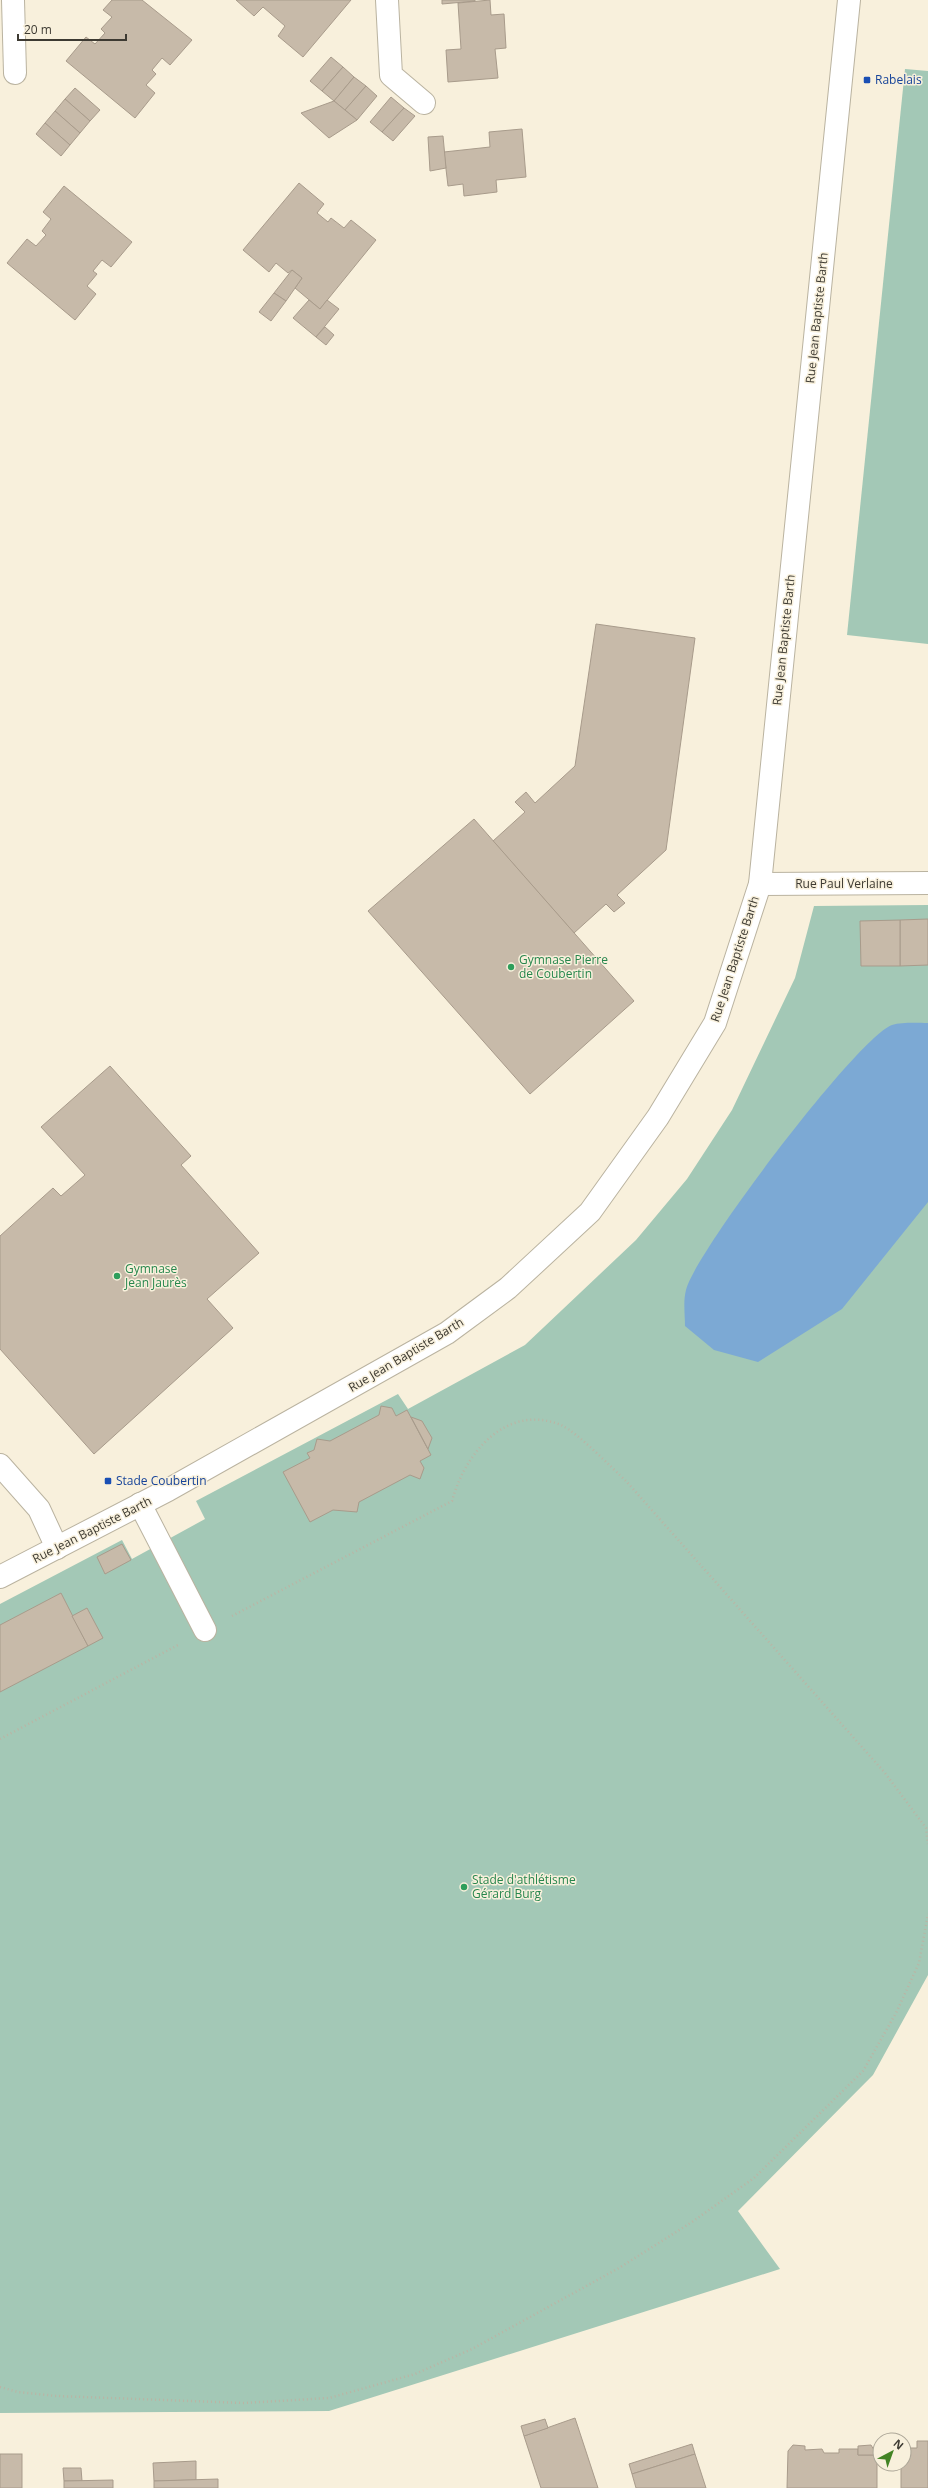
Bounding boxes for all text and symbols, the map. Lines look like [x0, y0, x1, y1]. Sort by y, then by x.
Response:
scale bar [18, 16, 126, 42]
text: 20 m [24, 21, 52, 38]
place label: Rabelais [875, 71, 922, 88]
marker: Rabelais [862, 75, 872, 85]
street label: Rue Jean Baptiste Barth [801, 252, 832, 384]
street label: Rue Jean Baptiste Barth [768, 574, 799, 706]
street label: Rue Paul Verlaine [795, 875, 893, 892]
street label: Rue Jean Baptiste Barth [706, 894, 763, 1024]
place label: Gymnase Pierre de Coubertin [519, 951, 608, 982]
marker: Gymnase Pierre de Coubertin [506, 962, 516, 972]
place label: Gymnase Jean Jaurès [124, 1260, 187, 1291]
marker: Gymnase Jean Jaurès [112, 1271, 122, 1281]
street label: Rue Jean Baptiste Barth [345, 1313, 467, 1396]
place label: Stade Coubertin [116, 1472, 207, 1489]
marker: Stade Coubertin [103, 1476, 113, 1486]
street label: Rue Jean Baptiste Barth [29, 1492, 154, 1567]
place label: Stade d'athlétisme Gérard Burg [472, 1871, 576, 1902]
marker: Stade d'athlétisme Gérard Burg [459, 1882, 469, 1892]
north arrow [872, 2432, 912, 2472]
text: N [891, 2435, 907, 2453]

